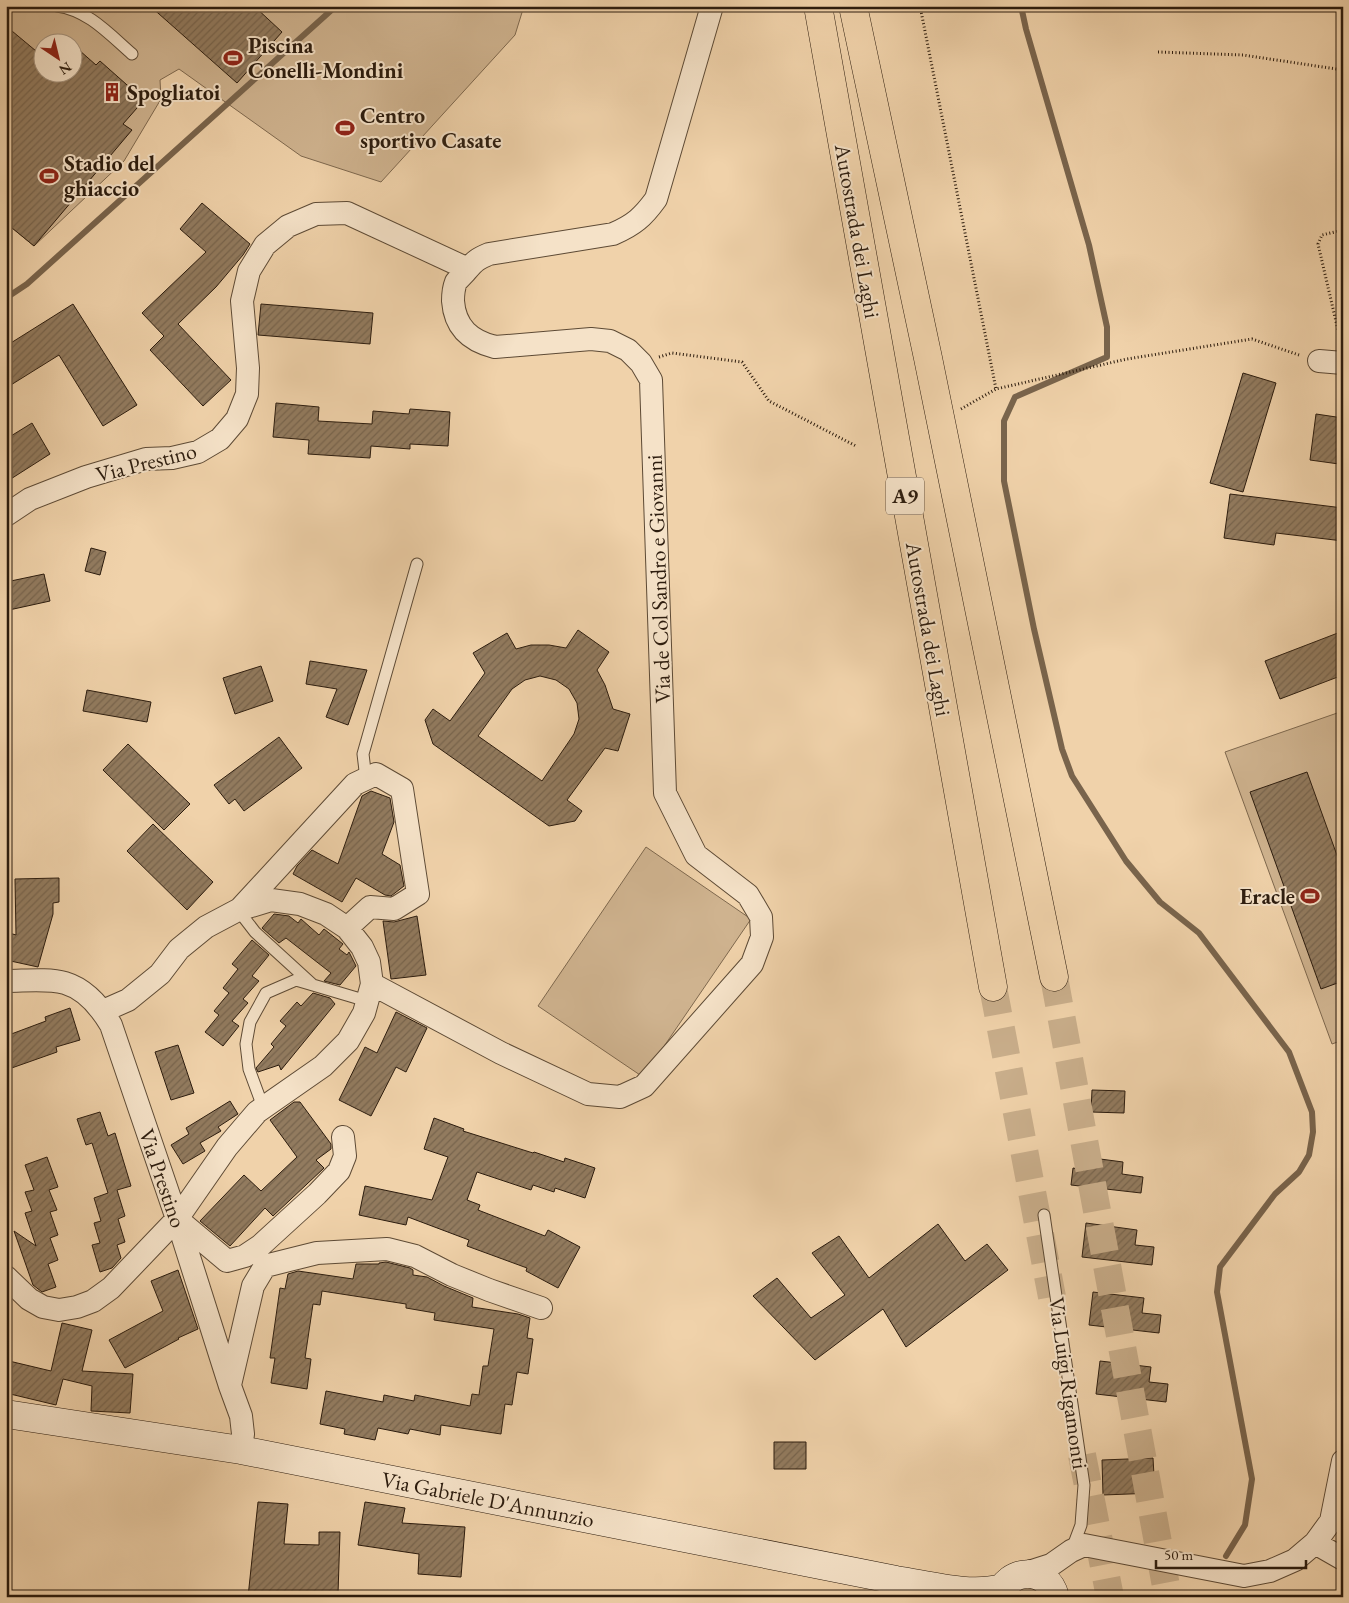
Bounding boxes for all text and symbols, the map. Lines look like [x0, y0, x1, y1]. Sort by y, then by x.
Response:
place label: Piscina Conelli-Mondini [248, 31, 404, 85]
north arrow [32, 32, 82, 82]
sports icon: Piscina Conelli-Mondini [222, 47, 244, 69]
text: N [55, 58, 75, 80]
place label: Spogliatoi [127, 78, 221, 107]
building icon: Spogliatoi [101, 81, 123, 103]
place label: Centro sportivo Casate [360, 101, 501, 155]
sports icon: Centro sportivo Casate [334, 117, 356, 139]
street label: Autostrada dei Laghi [828, 141, 887, 321]
place label: Stadio del ghiaccio [64, 149, 155, 203]
sports icon: Stadio del ghiaccio [38, 165, 60, 187]
street label: Via Prestino [93, 436, 200, 489]
street label: Via de Col Sandro e Giovanni [640, 454, 677, 704]
road number: A9 [886, 478, 924, 514]
street label: Autostrada dei Laghi [899, 539, 958, 719]
place label: Eracle [1240, 882, 1295, 911]
sports icon: Eracle [1299, 885, 1321, 907]
street label: Via Prestino [132, 1125, 193, 1232]
street label: Via Luigi Rigamonti [1042, 1295, 1095, 1471]
street label: Via Gabriele D'Annunzio [379, 1465, 597, 1534]
scale bar [1156, 1538, 1306, 1570]
text: 50 m [1164, 1545, 1193, 1564]

